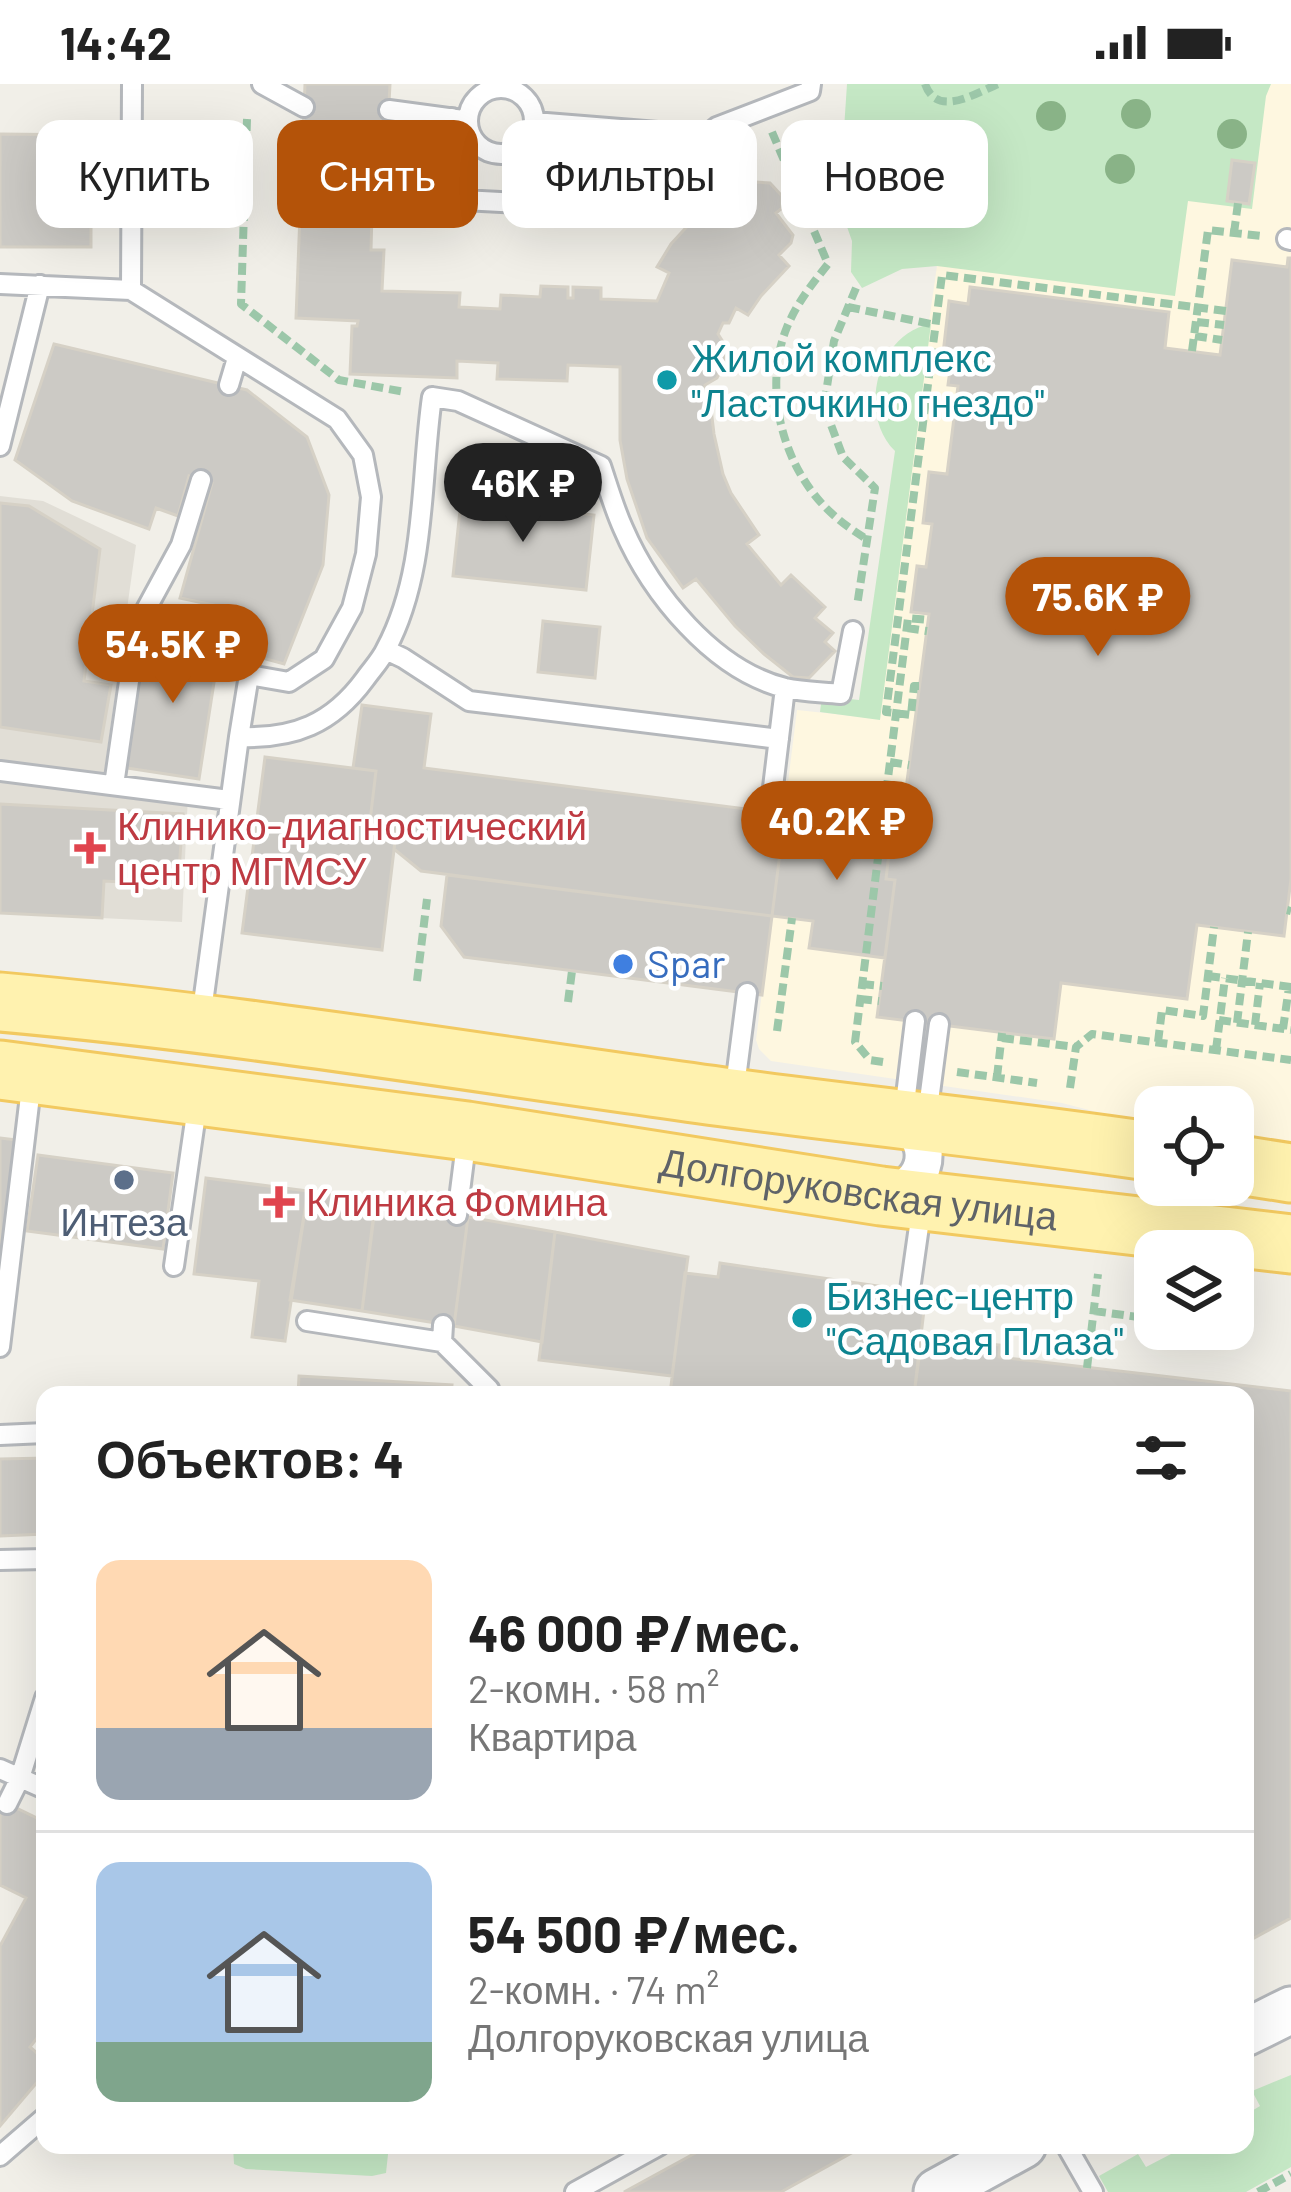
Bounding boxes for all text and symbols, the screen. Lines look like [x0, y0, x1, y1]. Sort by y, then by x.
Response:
text: 14:42 [60, 15, 172, 69]
chip: Купить [36, 120, 253, 228]
chip: Снять [277, 120, 478, 228]
chip: Фильтры [502, 120, 757, 228]
chip: Новое [781, 120, 988, 228]
place label: Жилой комплекс "Ласточкино гнездо" [691, 333, 1045, 425]
marker: Жилой комплекс "Ласточкино гнездо" [654, 367, 680, 393]
pin: 46K ₽ [439, 443, 607, 545]
text: 46K ₽ [471, 458, 575, 505]
pin: 75.6K ₽ [987, 557, 1209, 659]
text: 75.6K ₽ [1032, 572, 1164, 619]
pin: 54.5K ₽ [62, 604, 284, 706]
text: 54.5K ₽ [105, 619, 241, 666]
pin: 40.2K ₽ [726, 781, 948, 883]
text: 40.2K ₽ [768, 796, 906, 843]
place label: Клинико-диагностический центр МГМСУ [117, 801, 587, 893]
marker: Клинико-диагностический центр МГМСУ [74, 832, 106, 864]
place label: Spar [647, 939, 725, 986]
marker: Spar [610, 951, 636, 977]
map controls [1134, 1086, 1254, 1350]
button: locate [1134, 1086, 1254, 1206]
street label: Долгоруковская улица [657, 1137, 1061, 1239]
marker: Интеза [111, 1167, 137, 1193]
place label: Клиника Фомина [306, 1177, 607, 1224]
marker: Клиника Фомина [263, 1186, 295, 1218]
place label: Интеза [60, 1197, 188, 1244]
button: layers [1134, 1230, 1254, 1350]
place label: Бизнес-центр "Садовая Плаза" [826, 1271, 1124, 1363]
marker: Бизнес-центр "Садовая Плаза" [789, 1305, 815, 1331]
icon: filters [1128, 1425, 1194, 1491]
text: Объектов: 4 [96, 1427, 404, 1488]
text: 46 000 ₽/мес. [468, 1601, 801, 1662]
icon: home [192, 1608, 336, 1752]
text: 2-комн. · 58 m² [468, 1664, 720, 1711]
text: Квартира [468, 1712, 637, 1759]
text: 54 500 ₽/мес. [468, 1902, 800, 1963]
icon: home [192, 1910, 336, 2054]
text: 2-комн. · 74 m² [468, 1965, 719, 2012]
text: Долгоруковская улица [468, 2013, 869, 2060]

